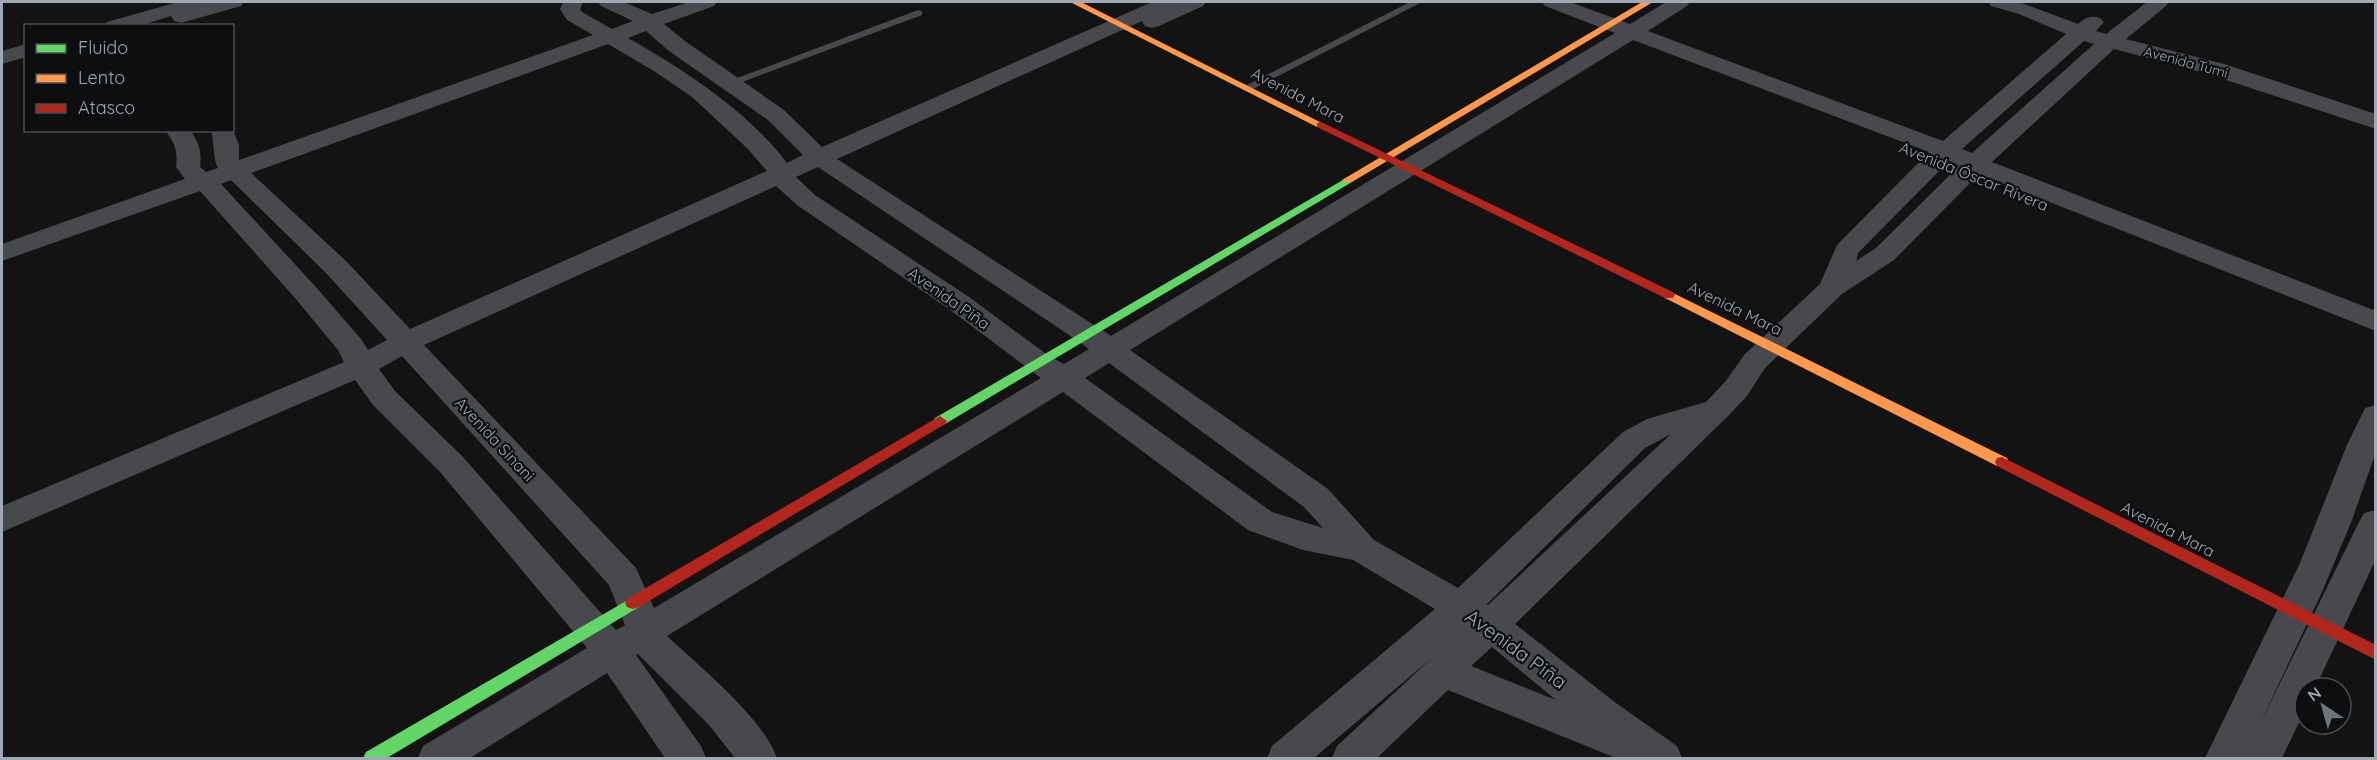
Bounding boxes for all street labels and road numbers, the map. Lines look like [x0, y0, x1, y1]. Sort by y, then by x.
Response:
street label: Avenida Tumi [2142, 42, 2230, 82]
street label: Avenida Mara [1248, 63, 1348, 127]
street label: Avenida Óscar Rivera [1896, 137, 2052, 215]
street label: Avenida Piña [904, 262, 994, 334]
street label: Avenida Mara [1685, 277, 1785, 339]
street label: Avenida Sinani [451, 393, 539, 485]
street label: Avenida Mara [2118, 497, 2218, 561]
street label: Avenida Piña [1461, 603, 1572, 694]

